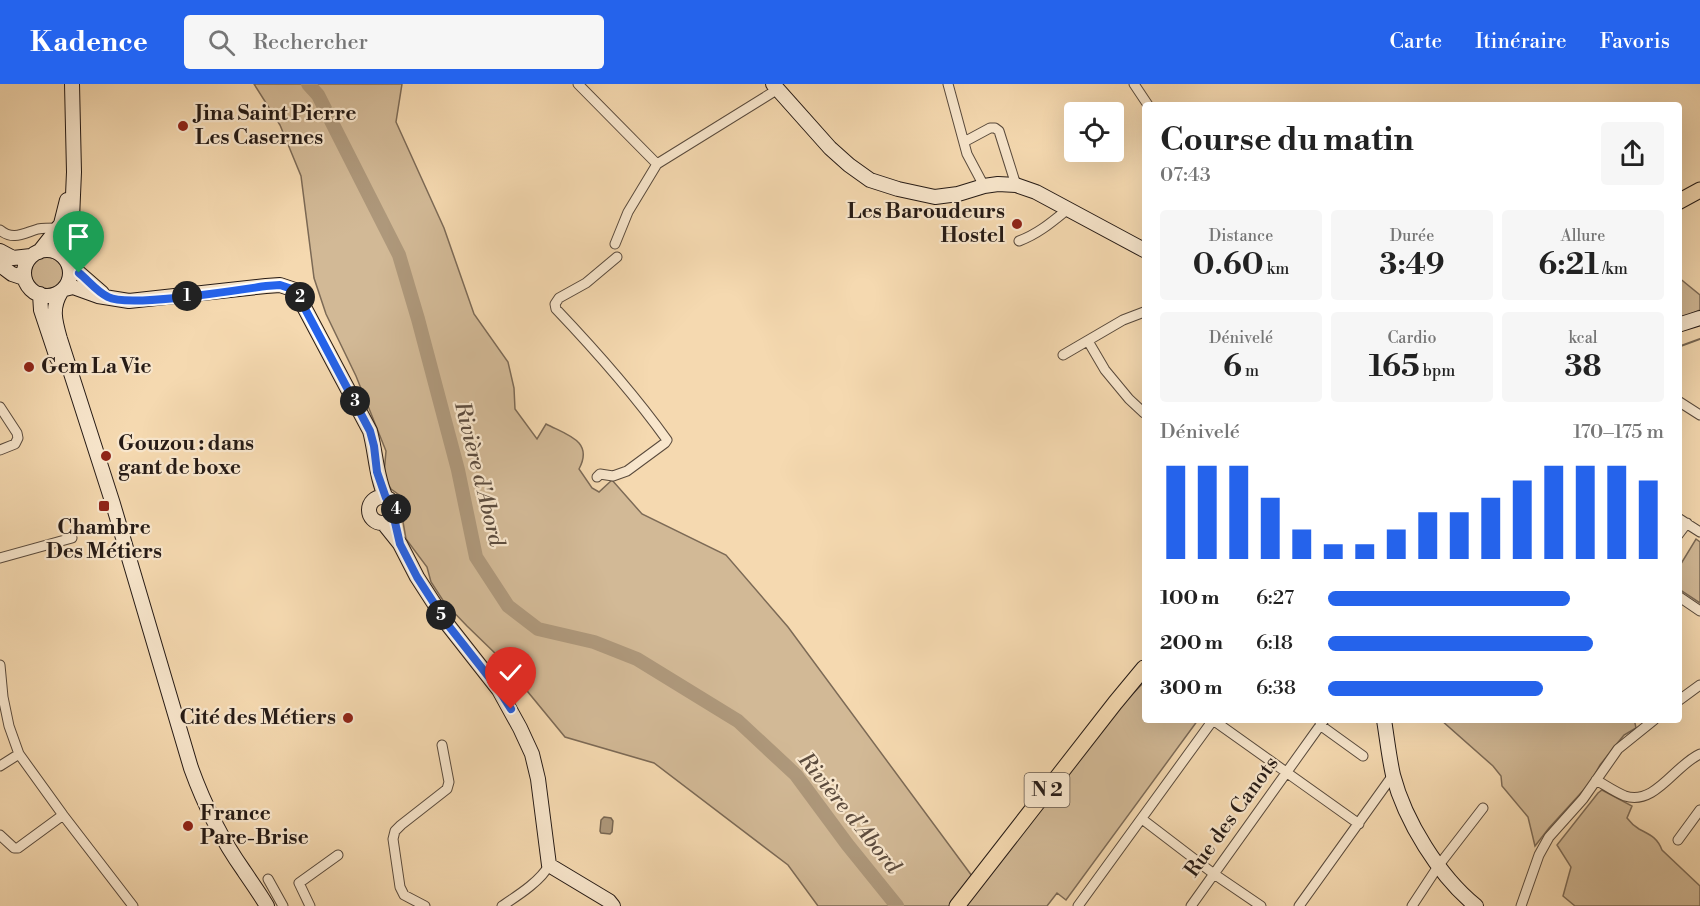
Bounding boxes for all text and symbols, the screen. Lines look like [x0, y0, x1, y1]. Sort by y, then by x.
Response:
search box [184, 15, 604, 69]
text: Kadence [30, 25, 148, 60]
icon: search [205, 26, 238, 59]
text: Rechercher [253, 29, 368, 56]
text: Carte [1390, 29, 1442, 55]
text: Itinéraire [1475, 29, 1567, 55]
text: Favoris [1600, 29, 1670, 55]
place label: Jina Saint Pierre Les Casernes [192, 101, 357, 151]
map controls [1064, 102, 1124, 162]
button: locate [1064, 102, 1124, 162]
marker: Jina Saint Pierre Les Casernes [176, 119, 190, 133]
text: Course du matin [1160, 120, 1414, 161]
button: share [1601, 122, 1664, 185]
text: 07:43 [1160, 163, 1211, 188]
place label: Les Baroudeurs Hostel [847, 199, 1005, 249]
pin [53, 211, 104, 273]
marker: Les Baroudeurs Hostel [1010, 217, 1024, 231]
icon: arrive [62, 220, 95, 253]
text: Distance [1209, 226, 1273, 246]
text: Durée [1390, 226, 1434, 246]
text: Allure [1561, 226, 1605, 246]
text: 0.60 [1193, 246, 1264, 284]
text: 3:49 [1379, 246, 1445, 284]
text: 6:21 [1538, 246, 1599, 284]
text: km [1264, 259, 1289, 279]
text: /km [1599, 259, 1628, 279]
pin: 1 [172, 281, 202, 311]
pin: 2 [285, 282, 315, 312]
text: 1 [183, 286, 191, 306]
text: 2 [295, 287, 305, 307]
text: Dénivelé [1209, 328, 1273, 348]
text: Cardio [1387, 328, 1437, 348]
text: kcal [1568, 328, 1598, 348]
text: 6 [1223, 348, 1242, 386]
text: 165 [1369, 348, 1420, 386]
text: 38 [1564, 348, 1602, 386]
place label: Gem La Vie [41, 354, 152, 380]
marker: Gem La Vie [22, 360, 36, 374]
text: m [1242, 361, 1259, 381]
text: bpm [1420, 361, 1455, 381]
pin: 3 [340, 386, 370, 416]
text: 3 [350, 391, 360, 411]
water label: Rivière d'Abord [448, 398, 510, 551]
text: Dénivelé [1160, 420, 1240, 445]
text: 170–175 m [1573, 420, 1664, 445]
place label: Gouzou : dans gant de boxe [118, 431, 254, 481]
marker: Gouzou : dans gant de boxe [99, 449, 113, 463]
pin: 4 [381, 494, 411, 524]
marker: Chambre Des Métiers [97, 499, 111, 513]
text: 4 [391, 499, 401, 519]
place label: Chambre Des Métiers [46, 515, 162, 565]
text: 100 m [1160, 586, 1219, 611]
text: 6:27 [1256, 586, 1294, 611]
pin: 5 [426, 600, 456, 630]
text: 5 [436, 605, 446, 625]
text: 200 m [1160, 631, 1223, 656]
text: 6:18 [1256, 631, 1293, 656]
pin [485, 647, 536, 709]
icon: check [494, 656, 527, 689]
text: 300 m [1160, 676, 1223, 701]
text: 6:38 [1256, 676, 1296, 701]
place label: Cité des Métiers [180, 705, 336, 731]
marker: Cité des Métiers [341, 711, 355, 725]
water label: Rivière d'Abord [791, 746, 907, 880]
street label: Rue des Canots [1179, 751, 1285, 883]
road number: N 2 [1024, 773, 1070, 807]
place label: France Pare-Brise [200, 801, 309, 851]
marker: France Pare-Brise [181, 819, 195, 833]

